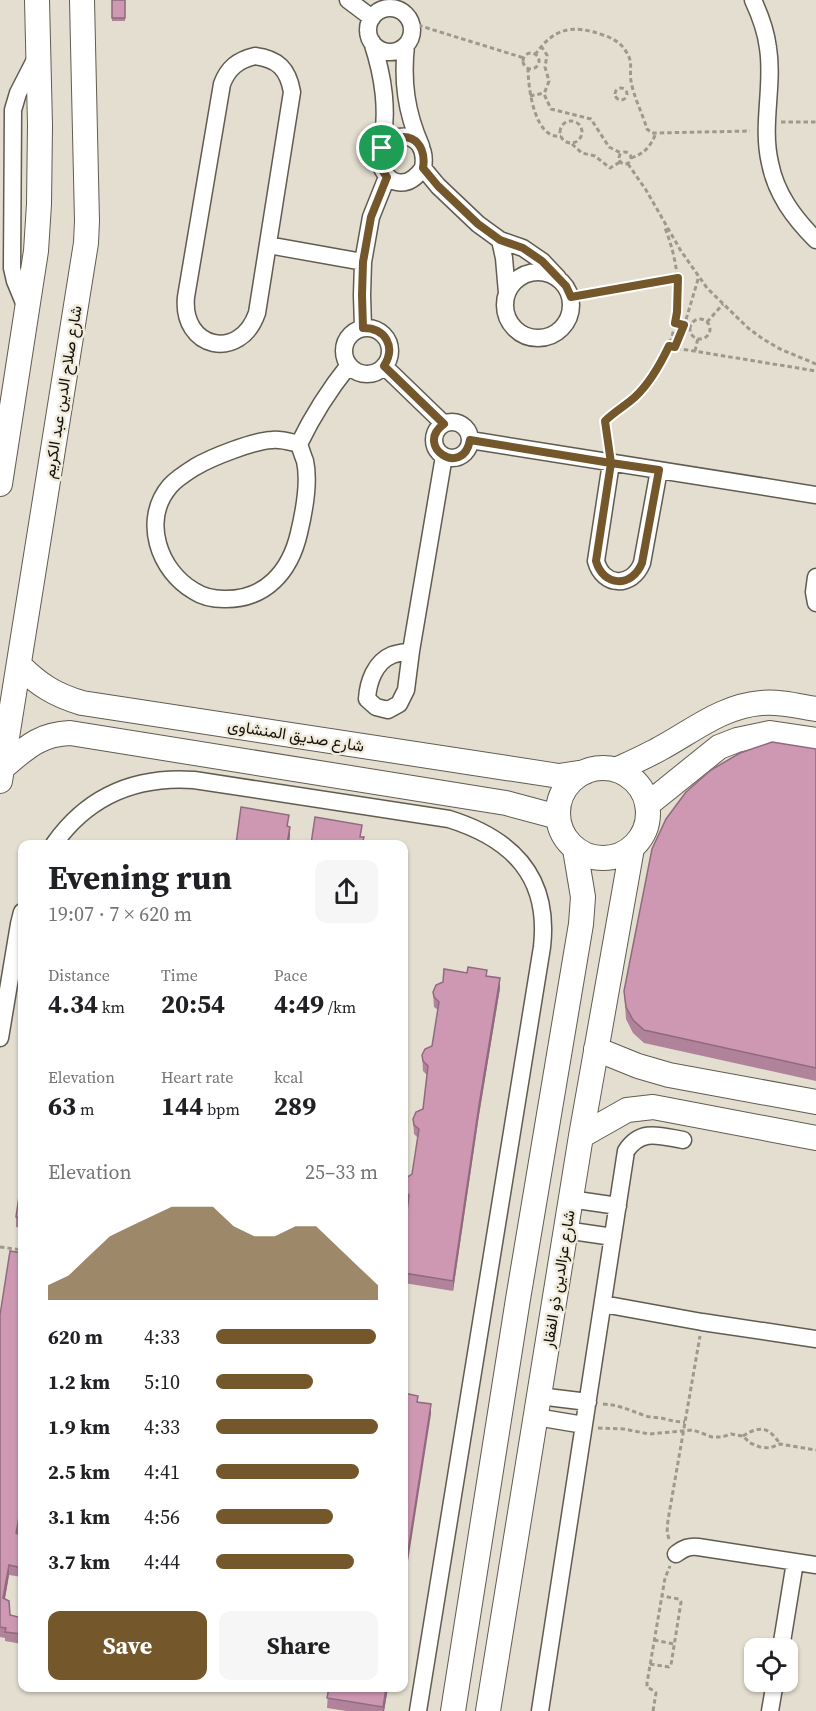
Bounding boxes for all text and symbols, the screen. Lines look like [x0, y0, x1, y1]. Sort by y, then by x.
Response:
pin [356, 122, 407, 173]
icon: arrive [365, 131, 398, 164]
street label: شارع صلاح الدين عبد الكريم [37, 304, 88, 480]
street label: شارع صديق المنشاوى [226, 713, 366, 758]
text: Evening run [48, 855, 232, 900]
button: share [315, 860, 378, 923]
text: 19:07 · 7 × 620 m [48, 900, 192, 928]
text: Distance [48, 964, 110, 986]
text: Time [161, 964, 198, 986]
text: Pace [274, 964, 308, 986]
text: 4.34 [48, 986, 98, 1022]
text: 20:54 [161, 986, 225, 1022]
text: 4:49 [274, 986, 324, 1022]
text: km [98, 996, 125, 1018]
text: /km [324, 996, 356, 1018]
text: Elevation [48, 1066, 115, 1088]
text: Heart rate [161, 1066, 233, 1088]
text: kcal [274, 1066, 303, 1088]
text: 63 [48, 1088, 76, 1124]
text: 144 [161, 1088, 203, 1124]
text: 289 [274, 1088, 316, 1124]
text: m [76, 1098, 94, 1120]
text: bpm [203, 1098, 240, 1120]
text: Elevation [48, 1158, 132, 1186]
text: 25–33 m [305, 1158, 378, 1186]
street label: شارع عزالدين ذو الفقار [536, 1208, 581, 1351]
text: 620 m [48, 1323, 103, 1351]
text: 4:33 [144, 1323, 180, 1351]
text: 1.2 km [48, 1368, 110, 1396]
text: 5:10 [144, 1368, 180, 1396]
text: 1.9 km [48, 1413, 110, 1441]
text: 4:33 [144, 1413, 180, 1441]
text: 2.5 km [48, 1458, 110, 1486]
text: 4:41 [144, 1458, 180, 1486]
text: 3.1 km [48, 1503, 110, 1531]
text: 4:56 [144, 1503, 180, 1531]
text: 3.7 km [48, 1548, 110, 1576]
text: 4:44 [144, 1548, 180, 1576]
button: Save [48, 1611, 207, 1680]
button: Share [219, 1611, 378, 1680]
map controls [744, 1638, 798, 1692]
button: locate [744, 1638, 798, 1692]

